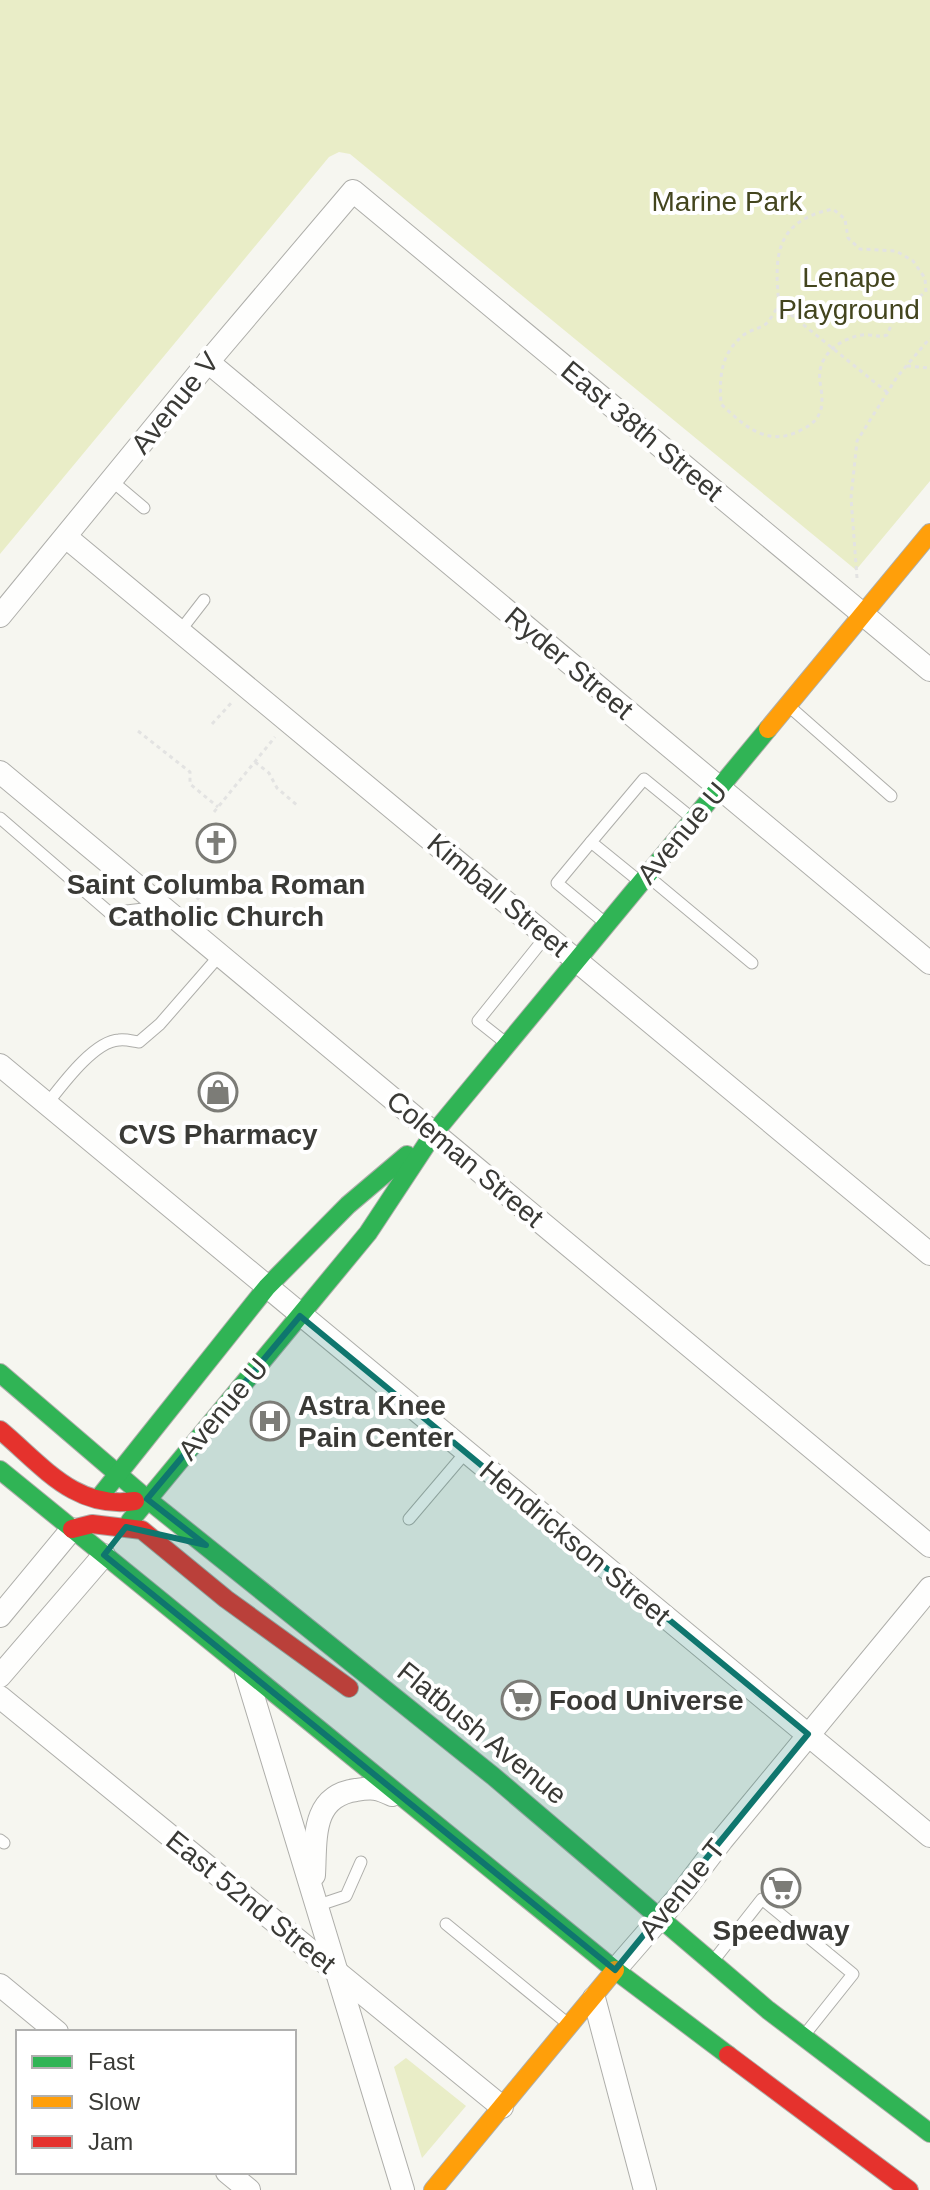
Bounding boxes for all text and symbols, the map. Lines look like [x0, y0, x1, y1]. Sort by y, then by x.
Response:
park label: Marine Park [652, 186, 803, 217]
park label: Lenape Playground [778, 262, 920, 325]
street label: Avenue V [125, 346, 225, 460]
street label: East 38th Street [555, 355, 729, 508]
street label: Ryder Street [499, 601, 639, 726]
street label: Avenue U [631, 776, 733, 890]
church icon: Saint Columba Roman Catholic Church [195, 822, 237, 864]
street label: Kimball Street [421, 827, 575, 963]
place label: Saint Columba Roman Catholic Church [67, 869, 365, 932]
shop icon: CVS Pharmacy [197, 1071, 239, 1113]
street label: Coleman Street [381, 1085, 550, 1234]
place label: CVS Pharmacy [118, 1119, 318, 1150]
street label: Avenue U [172, 1352, 274, 1466]
place label: Astra Knee Pain Center [298, 1390, 454, 1453]
hospital icon: Astra Knee Pain Center [249, 1400, 291, 1442]
street label: Hendrickson Street [474, 1455, 676, 1632]
street label: Flatbush Avenue [391, 1655, 573, 1811]
supermarket icon: Food Universe [500, 1679, 542, 1721]
place label: Food Universe [549, 1685, 743, 1716]
street label: East 52nd Street [160, 1824, 342, 1980]
street label: Avenue T [633, 1833, 731, 1945]
supermarket icon: Speedway [760, 1867, 802, 1909]
place label: Speedway [713, 1915, 850, 1946]
legend [16, 2030, 296, 2174]
text: Fast [88, 2048, 135, 2075]
text: Slow [88, 2088, 141, 2115]
text: Jam [88, 2128, 133, 2155]

